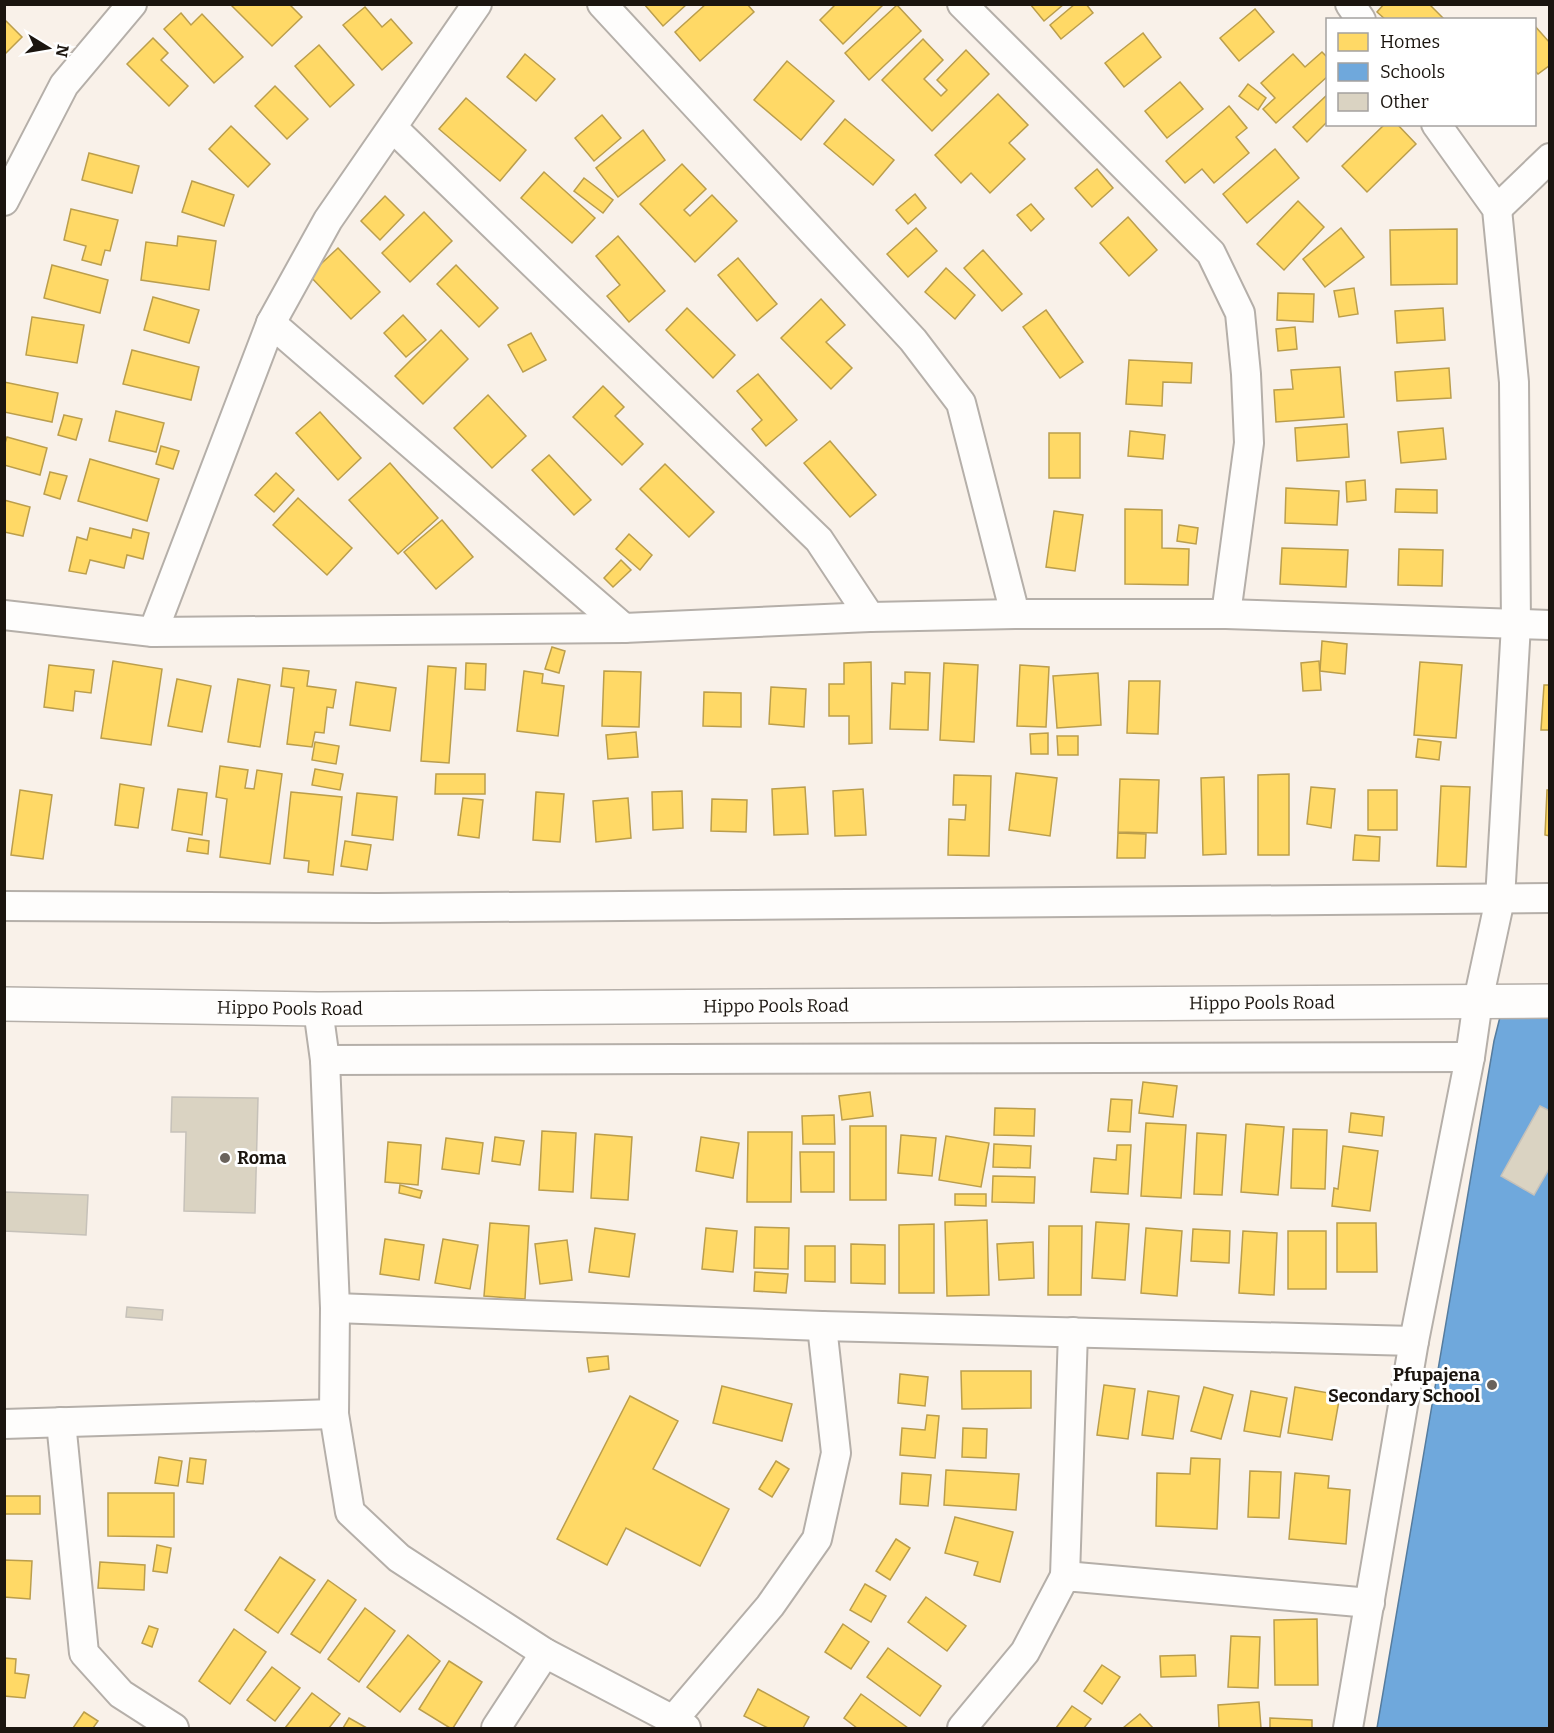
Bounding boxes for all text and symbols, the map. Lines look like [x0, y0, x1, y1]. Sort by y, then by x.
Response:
north arrow [18, 18, 78, 78]
legend [1326, 18, 1536, 126]
text: Homes [1380, 31, 1440, 53]
text: N [52, 43, 73, 59]
text: Schools [1380, 61, 1445, 83]
text: Other [1380, 91, 1429, 113]
street label: Hippo Pools Road [1189, 991, 1335, 1014]
street label: Hippo Pools Road [703, 995, 849, 1018]
street label: Hippo Pools Road [217, 996, 363, 1020]
place label: Roma [237, 1147, 286, 1169]
marker: Roma [218, 1151, 232, 1165]
place label: Pfupajena Secondary School [1328, 1364, 1480, 1407]
marker: Pfupajena Secondary School [1485, 1378, 1499, 1392]

